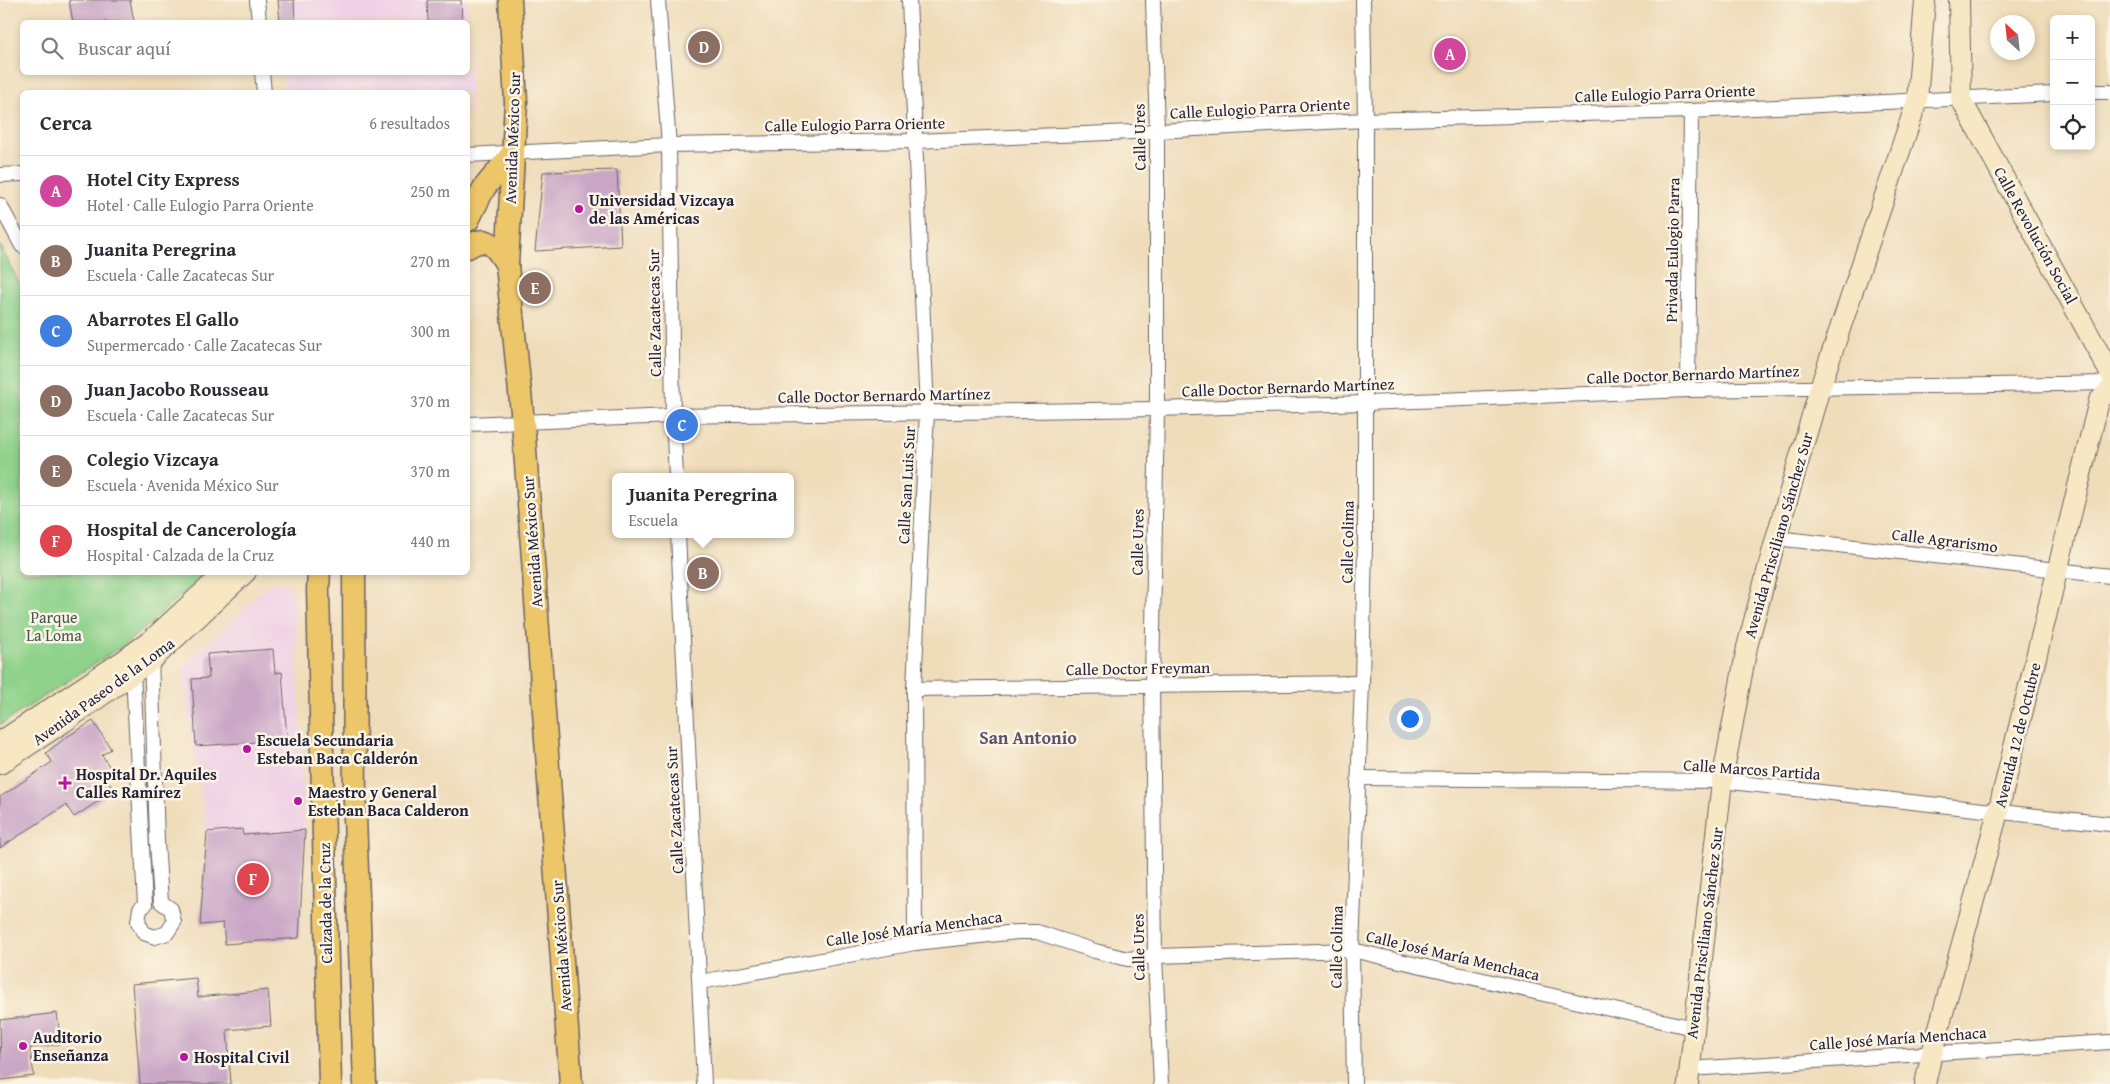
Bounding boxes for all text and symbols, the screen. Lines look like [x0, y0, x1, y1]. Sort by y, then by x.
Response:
north arrow [1990, 15, 2035, 60]
map controls [2050, 15, 2095, 150]
button: + [2050, 15, 2095, 60]
search box [20, 20, 470, 75]
pin: D [688, 28, 720, 66]
icon: search [38, 34, 66, 62]
text: Buscar aquí [78, 34, 171, 62]
pin: A [1434, 35, 1466, 73]
button: − [2050, 60, 2095, 105]
street label: Avenida México Sur [498, 71, 526, 204]
street label: Calle Eulogio Parra Oriente [1574, 78, 1756, 108]
street label: Calle Eulogio Parra Oriente [1169, 91, 1351, 125]
street label: Calle Ures [1126, 103, 1152, 171]
button: locate [2050, 105, 2095, 150]
text: Cerca [40, 107, 92, 138]
street label: Calle Eulogio Parra Oriente [765, 110, 945, 138]
text: 6 resultados [369, 111, 450, 135]
street label: Calle Revolución Social [1988, 162, 2084, 309]
text: Hotel City Express [87, 165, 240, 193]
street label: Privada Eulogio Parra [1659, 177, 1685, 323]
text: A [51, 179, 61, 203]
text: 250 m [410, 179, 450, 203]
place label: Universidad Vizcaya de las Américas [589, 188, 735, 230]
text: Hotel · Calle Eulogio Parra Oriente [87, 193, 314, 217]
marker: Universidad Vizcaya de las Américas [573, 203, 585, 215]
text: Juanita Peregrina [87, 235, 236, 263]
text: B [51, 249, 61, 273]
text: 270 m [410, 249, 450, 273]
street label: Calle Zacatecas Sur [641, 249, 667, 377]
text: Escuela · Calle Zacatecas Sur [87, 263, 274, 287]
pin: E [519, 269, 551, 307]
text: Abarrotes El Gallo [87, 305, 239, 333]
text: C [51, 319, 61, 343]
text: 300 m [410, 319, 450, 343]
text: Supermercado · Calle Zacatecas Sur [87, 333, 322, 357]
street label: Calle Doctor Bernardo Martínez [1586, 358, 1800, 390]
street label: Calle Doctor Bernardo Martínez [1181, 371, 1395, 403]
text: Juan Jacobo Rousseau [87, 375, 269, 403]
street label: Calle Doctor Bernardo Martínez [778, 381, 990, 409]
text: D [51, 389, 61, 413]
text: 370 m [410, 389, 450, 413]
text: Escuela · Calle Zacatecas Sur [87, 403, 274, 427]
pin: C [666, 406, 698, 444]
street label: Calle San Luis Sur [891, 425, 921, 545]
street label: Avenida Prisciliano Sánchez Sur [1737, 429, 1819, 641]
text: Colegio Vizcaya [87, 445, 219, 473]
text: E [52, 459, 60, 483]
text: 370 m [410, 459, 450, 483]
text: Escuela · Avenida México Sur [87, 473, 279, 497]
popup [612, 473, 794, 538]
street label: Avenida México Sur [515, 475, 549, 609]
text: Juanita Peregrina [628, 480, 778, 508]
street label: Calle Colima [1334, 500, 1360, 584]
text: Escuela [628, 508, 678, 532]
street label: Calle Ures [1124, 508, 1150, 576]
text: Hospital de Cancerología [87, 515, 297, 543]
street label: Calle Agrarismo [1891, 522, 1999, 558]
text: F [52, 529, 60, 553]
text: 440 m [410, 529, 450, 553]
text: Hospital · Calzada de la Cruz [87, 543, 274, 567]
pin: B [687, 554, 719, 592]
park label: Parque La Loma [26, 605, 82, 647]
street label: Avenida Paseo de la Loma [27, 631, 179, 751]
street label: Calle Doctor Freyman [1066, 655, 1210, 681]
street label: Avenida 12 de Octubre [1987, 660, 2047, 810]
your location [1397, 706, 1423, 732]
district label: San Antonio [979, 724, 1077, 751]
place label: Escuela Secundaria Esteban Baca Calderón [257, 728, 419, 770]
marker: Escuela Secundaria Esteban Baca Calderón [241, 743, 253, 755]
street label: Calle Zacatecas Sur [659, 745, 689, 874]
street label: Calle Marcos Partida [1683, 752, 1822, 786]
place label: Hospital Dr. Aquiles Calles Ramírez [76, 762, 217, 804]
marker: Hospital Dr. Aquiles Calles Ramírez [58, 776, 72, 790]
place label: Maestro y General Esteban Baca Calderon [308, 780, 469, 822]
marker: Maestro y General Esteban Baca Calderon [292, 795, 304, 807]
street label: Avenida Prisciliano Sánchez Sur [1679, 825, 1729, 1040]
street label: Calzada de la Cruz [312, 842, 338, 964]
pin: F [237, 860, 269, 898]
street label: Avenida México Sur [544, 879, 578, 1013]
street label: Calle José María Menchaca [825, 904, 1004, 952]
street label: Calle Colima [1323, 905, 1349, 989]
street label: Calle Ures [1125, 913, 1151, 981]
street label: Calle José María Menchaca [1364, 923, 1543, 987]
street label: Calle José María Menchaca [1809, 1020, 1988, 1056]
place label: Auditorio Enseñanza [33, 1025, 109, 1067]
marker: Auditorio Enseñanza [17, 1040, 29, 1052]
place label: Hospital Civil [194, 1045, 289, 1069]
marker: Hospital Civil [178, 1051, 190, 1063]

